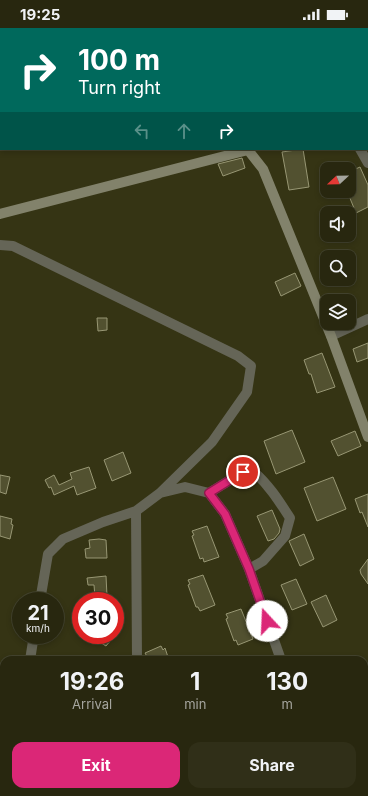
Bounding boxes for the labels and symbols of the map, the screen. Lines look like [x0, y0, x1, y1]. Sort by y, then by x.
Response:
north arrow [320, 162, 356, 198]
pin [226, 455, 260, 489]
speed limit sign: 30 [72, 592, 124, 644]
position arrow [246, 600, 288, 642]

